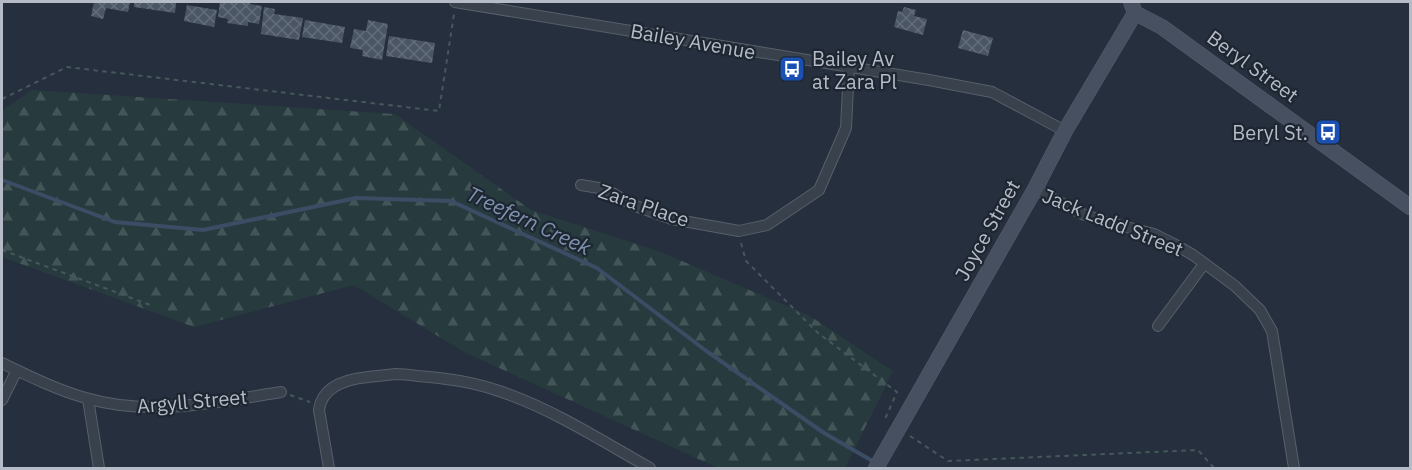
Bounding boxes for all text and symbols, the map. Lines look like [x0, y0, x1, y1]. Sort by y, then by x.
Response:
street label: Bailey Avenue [628, 17, 758, 65]
street label: Beryl Street [1202, 24, 1304, 108]
place label: Bailey Av at Zara Pl [812, 45, 897, 95]
bus stop icon: Bailey Av at Zara Pl [777, 54, 807, 84]
bus stop icon: Beryl St. [1313, 117, 1343, 147]
place label: Beryl St. [1232, 119, 1308, 146]
street label: Joyce Street [948, 175, 1026, 285]
street label: Zara Place [595, 177, 693, 233]
water label: Treefern Creek [462, 179, 597, 261]
street label: Jack Ladd Street [1039, 181, 1187, 263]
street label: Argyll Street [136, 383, 248, 419]

